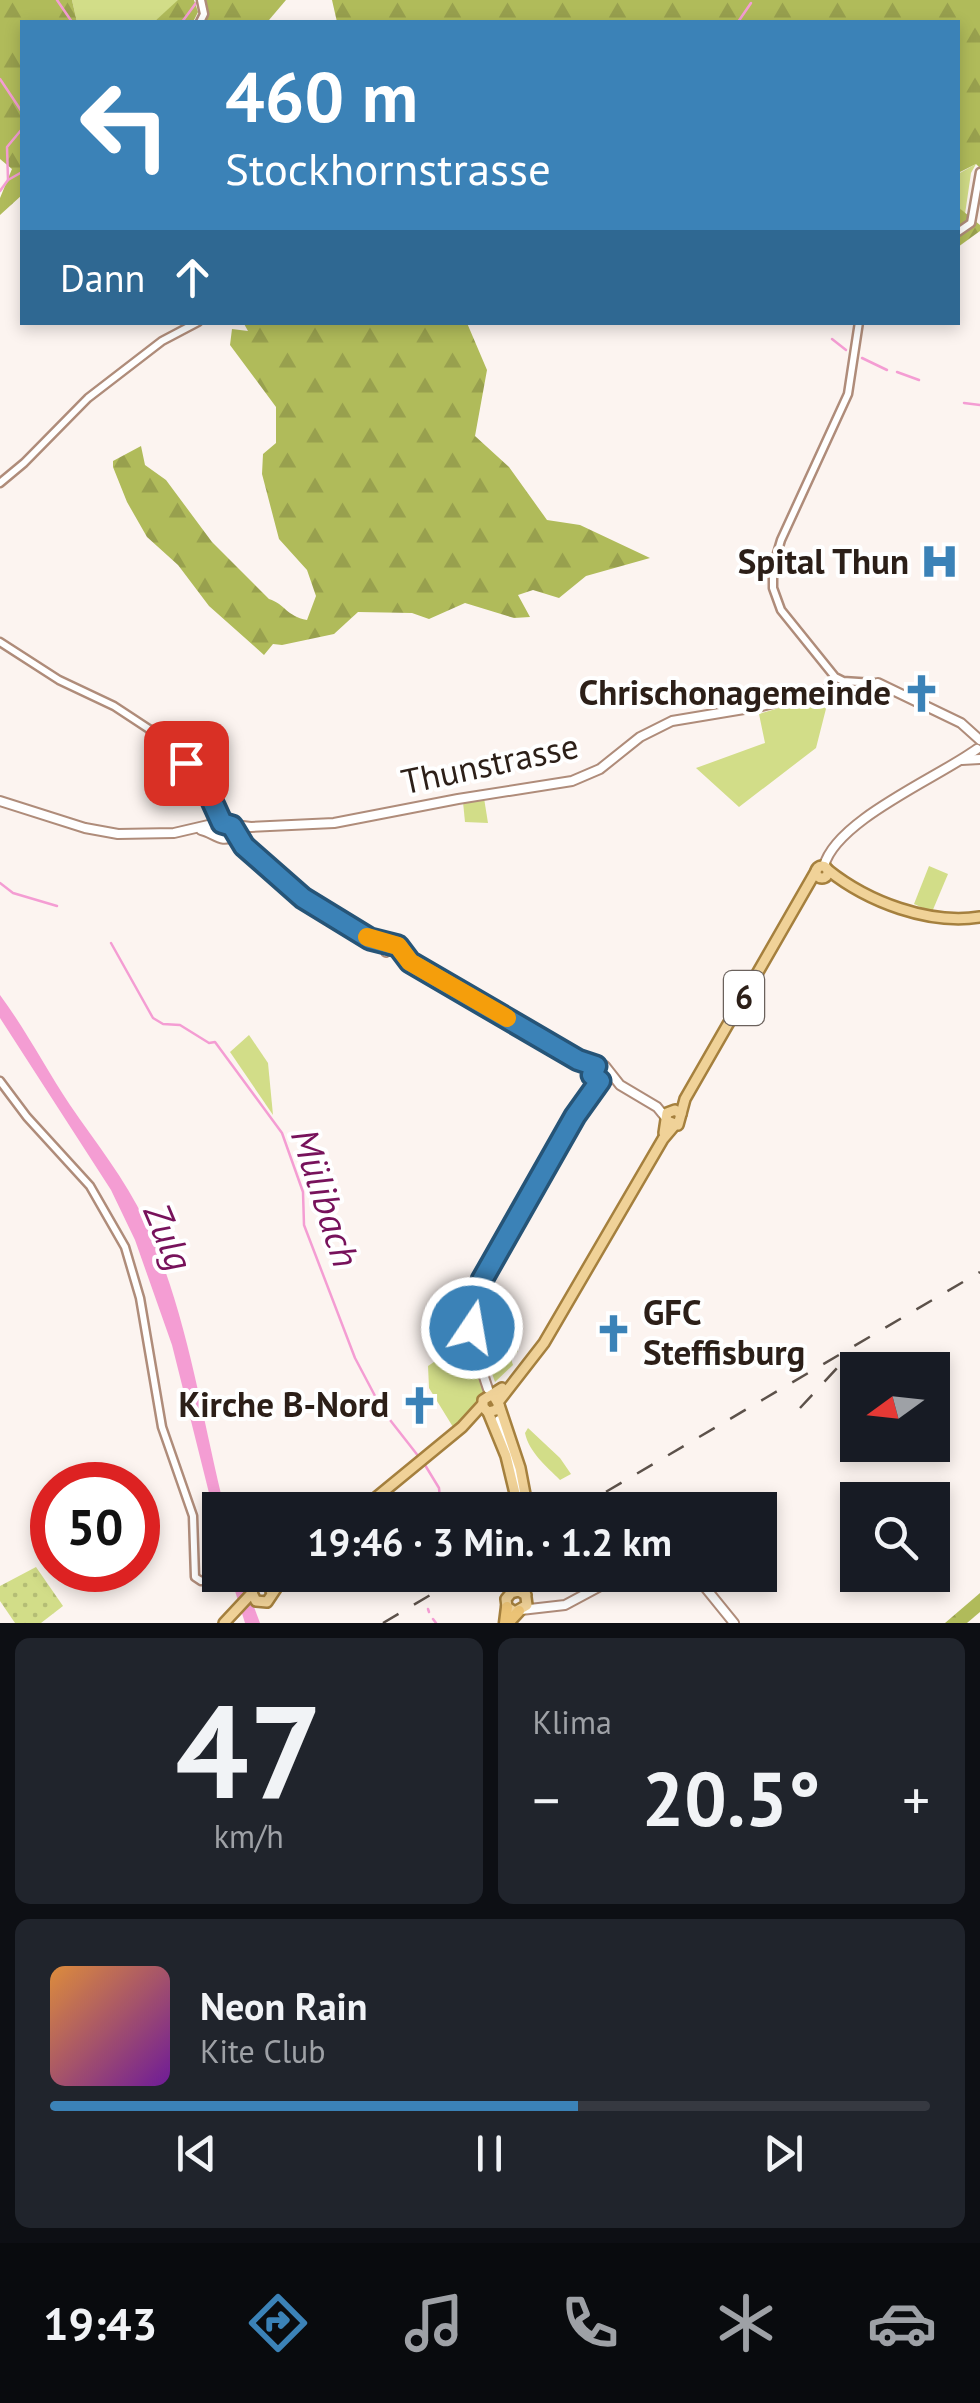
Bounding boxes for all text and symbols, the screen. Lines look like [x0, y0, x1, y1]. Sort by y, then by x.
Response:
text: 460 m [225, 51, 418, 141]
icon: left [60, 60, 190, 190]
text: Stockhornstrasse [225, 139, 551, 197]
icon: ahead [165, 250, 220, 305]
text: Dann [60, 253, 145, 302]
place label: Spital Thun [738, 538, 909, 584]
hospital icon: Spital Thun [918, 541, 960, 583]
place label: Chrischonagemeinde [579, 669, 891, 715]
church icon: Chrischonagemeinde [900, 672, 942, 714]
pin [144, 721, 229, 806]
street label: Thunstrasse [397, 722, 582, 804]
icon: arrive [159, 736, 214, 791]
road number: 6 [724, 971, 764, 1025]
water label: Mülibach [281, 1122, 372, 1273]
water label: Zulg [133, 1194, 205, 1278]
position arrow [420, 1276, 524, 1380]
place label: GFC Steffisburg [643, 1289, 805, 1375]
church icon: GFC Steffisburg [592, 1312, 634, 1354]
north arrow [840, 1352, 950, 1462]
map controls [840, 1352, 950, 1592]
place label: Kirche B-Nord [179, 1381, 389, 1427]
church icon: Kirche B-Nord [398, 1384, 440, 1426]
speed limit sign: 50 [30, 1462, 160, 1592]
button: search [840, 1482, 950, 1592]
text: 19:46 · 3 Min. · 1.2 km [307, 1517, 672, 1566]
text: 47 [175, 1666, 322, 1834]
text: Klima [533, 1701, 612, 1743]
text: 20.5° [642, 1750, 821, 1847]
text: − [533, 1764, 560, 1835]
text: + [902, 1764, 930, 1835]
text: km/h [214, 1815, 284, 1857]
text: Neon Rain [200, 1981, 367, 2030]
text: Kite Club [200, 2030, 326, 2072]
icon: previous [169, 2126, 224, 2181]
icon: pause [462, 2126, 517, 2181]
icon: next [756, 2126, 811, 2181]
icon: directions [243, 2288, 313, 2358]
icon: music [399, 2288, 469, 2358]
icon: phone [555, 2288, 625, 2358]
icon: climate [711, 2288, 781, 2358]
icon: car [867, 2288, 937, 2358]
text: 19:43 [43, 2294, 157, 2352]

